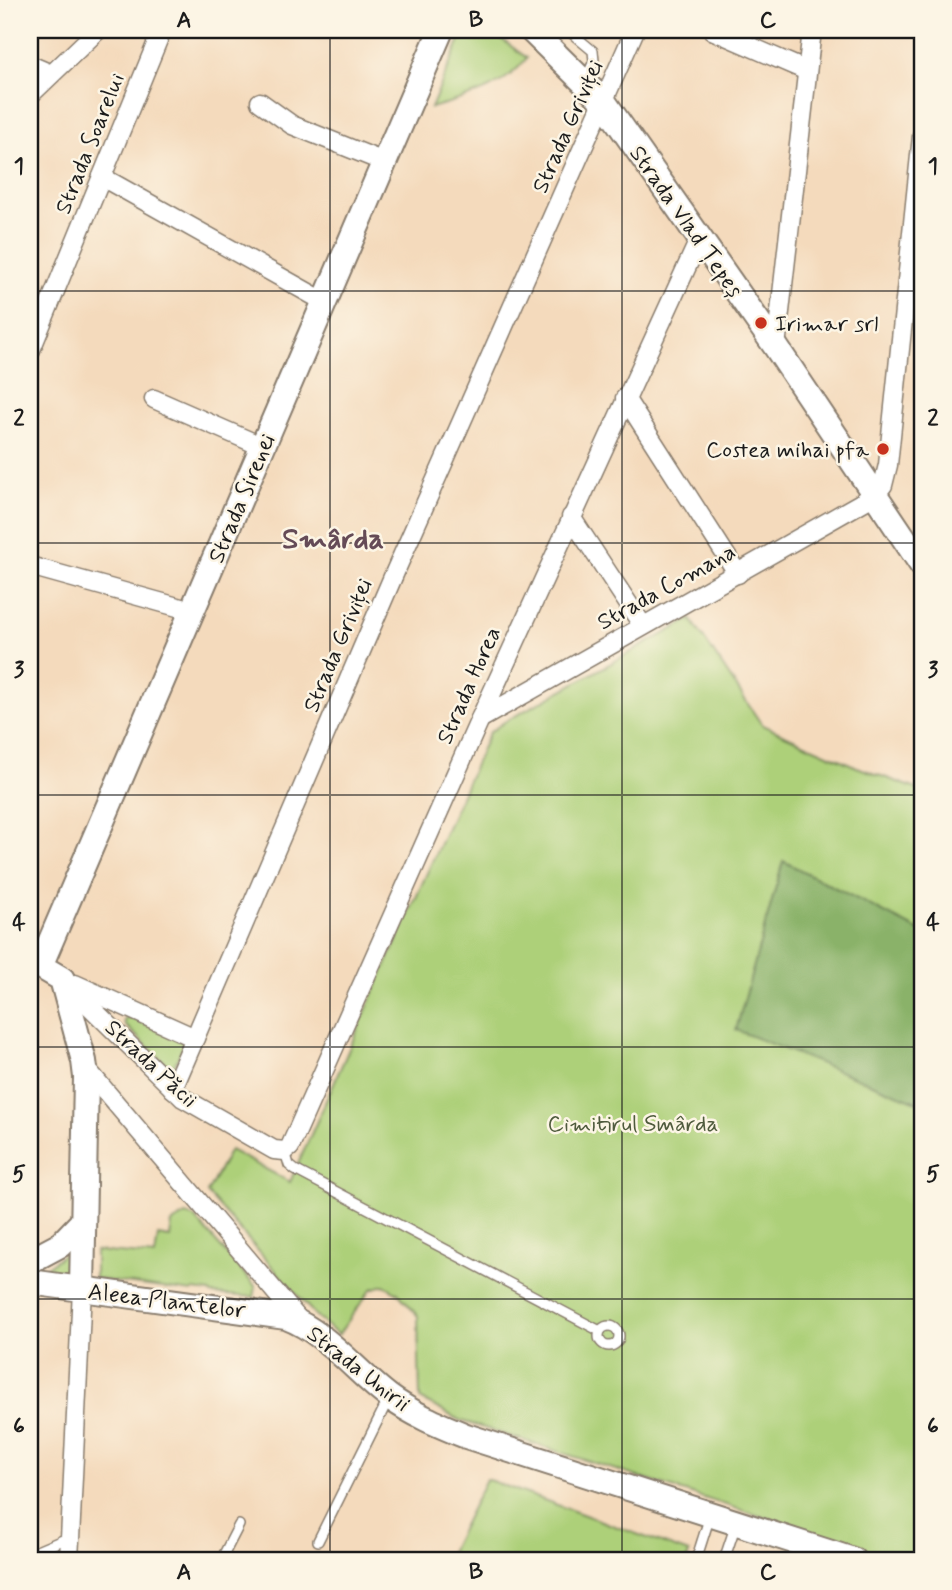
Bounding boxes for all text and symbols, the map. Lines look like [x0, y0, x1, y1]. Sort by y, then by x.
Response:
text: A [176, 6, 192, 36]
text: B [469, 6, 484, 36]
text: C [760, 6, 777, 36]
street label: Strada Griviței [526, 55, 612, 198]
street label: Strada Soarelui [49, 69, 133, 219]
street label: Strada Vlad Țepeș [622, 140, 749, 304]
text: 1 [14, 152, 24, 182]
text: 1 [928, 152, 938, 182]
place label: Irimar srl [775, 310, 878, 340]
marker: Irimar srl [753, 315, 769, 331]
text: 2 [13, 404, 25, 434]
text: 2 [927, 404, 939, 434]
street label: Strada Sirenei [202, 430, 284, 568]
place label: Costea mihai pfa [706, 436, 869, 466]
marker: Costea mihai pfa [875, 441, 891, 457]
district label: Smârda [282, 520, 384, 559]
street label: Strada Comana [592, 537, 742, 638]
street label: Strada Griviței [297, 574, 381, 717]
street label: Strada Horea [431, 622, 509, 749]
text: 3 [14, 656, 25, 686]
text: 3 [928, 656, 939, 686]
text: 4 [12, 908, 26, 938]
text: 4 [926, 908, 940, 938]
street label: Strada Păcii [98, 1014, 204, 1115]
park label: Cimitirul Smârda [548, 1110, 718, 1140]
text: 5 [12, 1160, 26, 1190]
text: 5 [926, 1160, 940, 1190]
street label: Aleea Plantelor [86, 1277, 248, 1327]
street label: Strada Unirii [300, 1320, 416, 1419]
text: 6 [13, 1412, 25, 1442]
text: 6 [927, 1412, 939, 1442]
text: A [176, 1558, 192, 1588]
text: B [469, 1558, 484, 1588]
text: C [760, 1558, 777, 1588]

